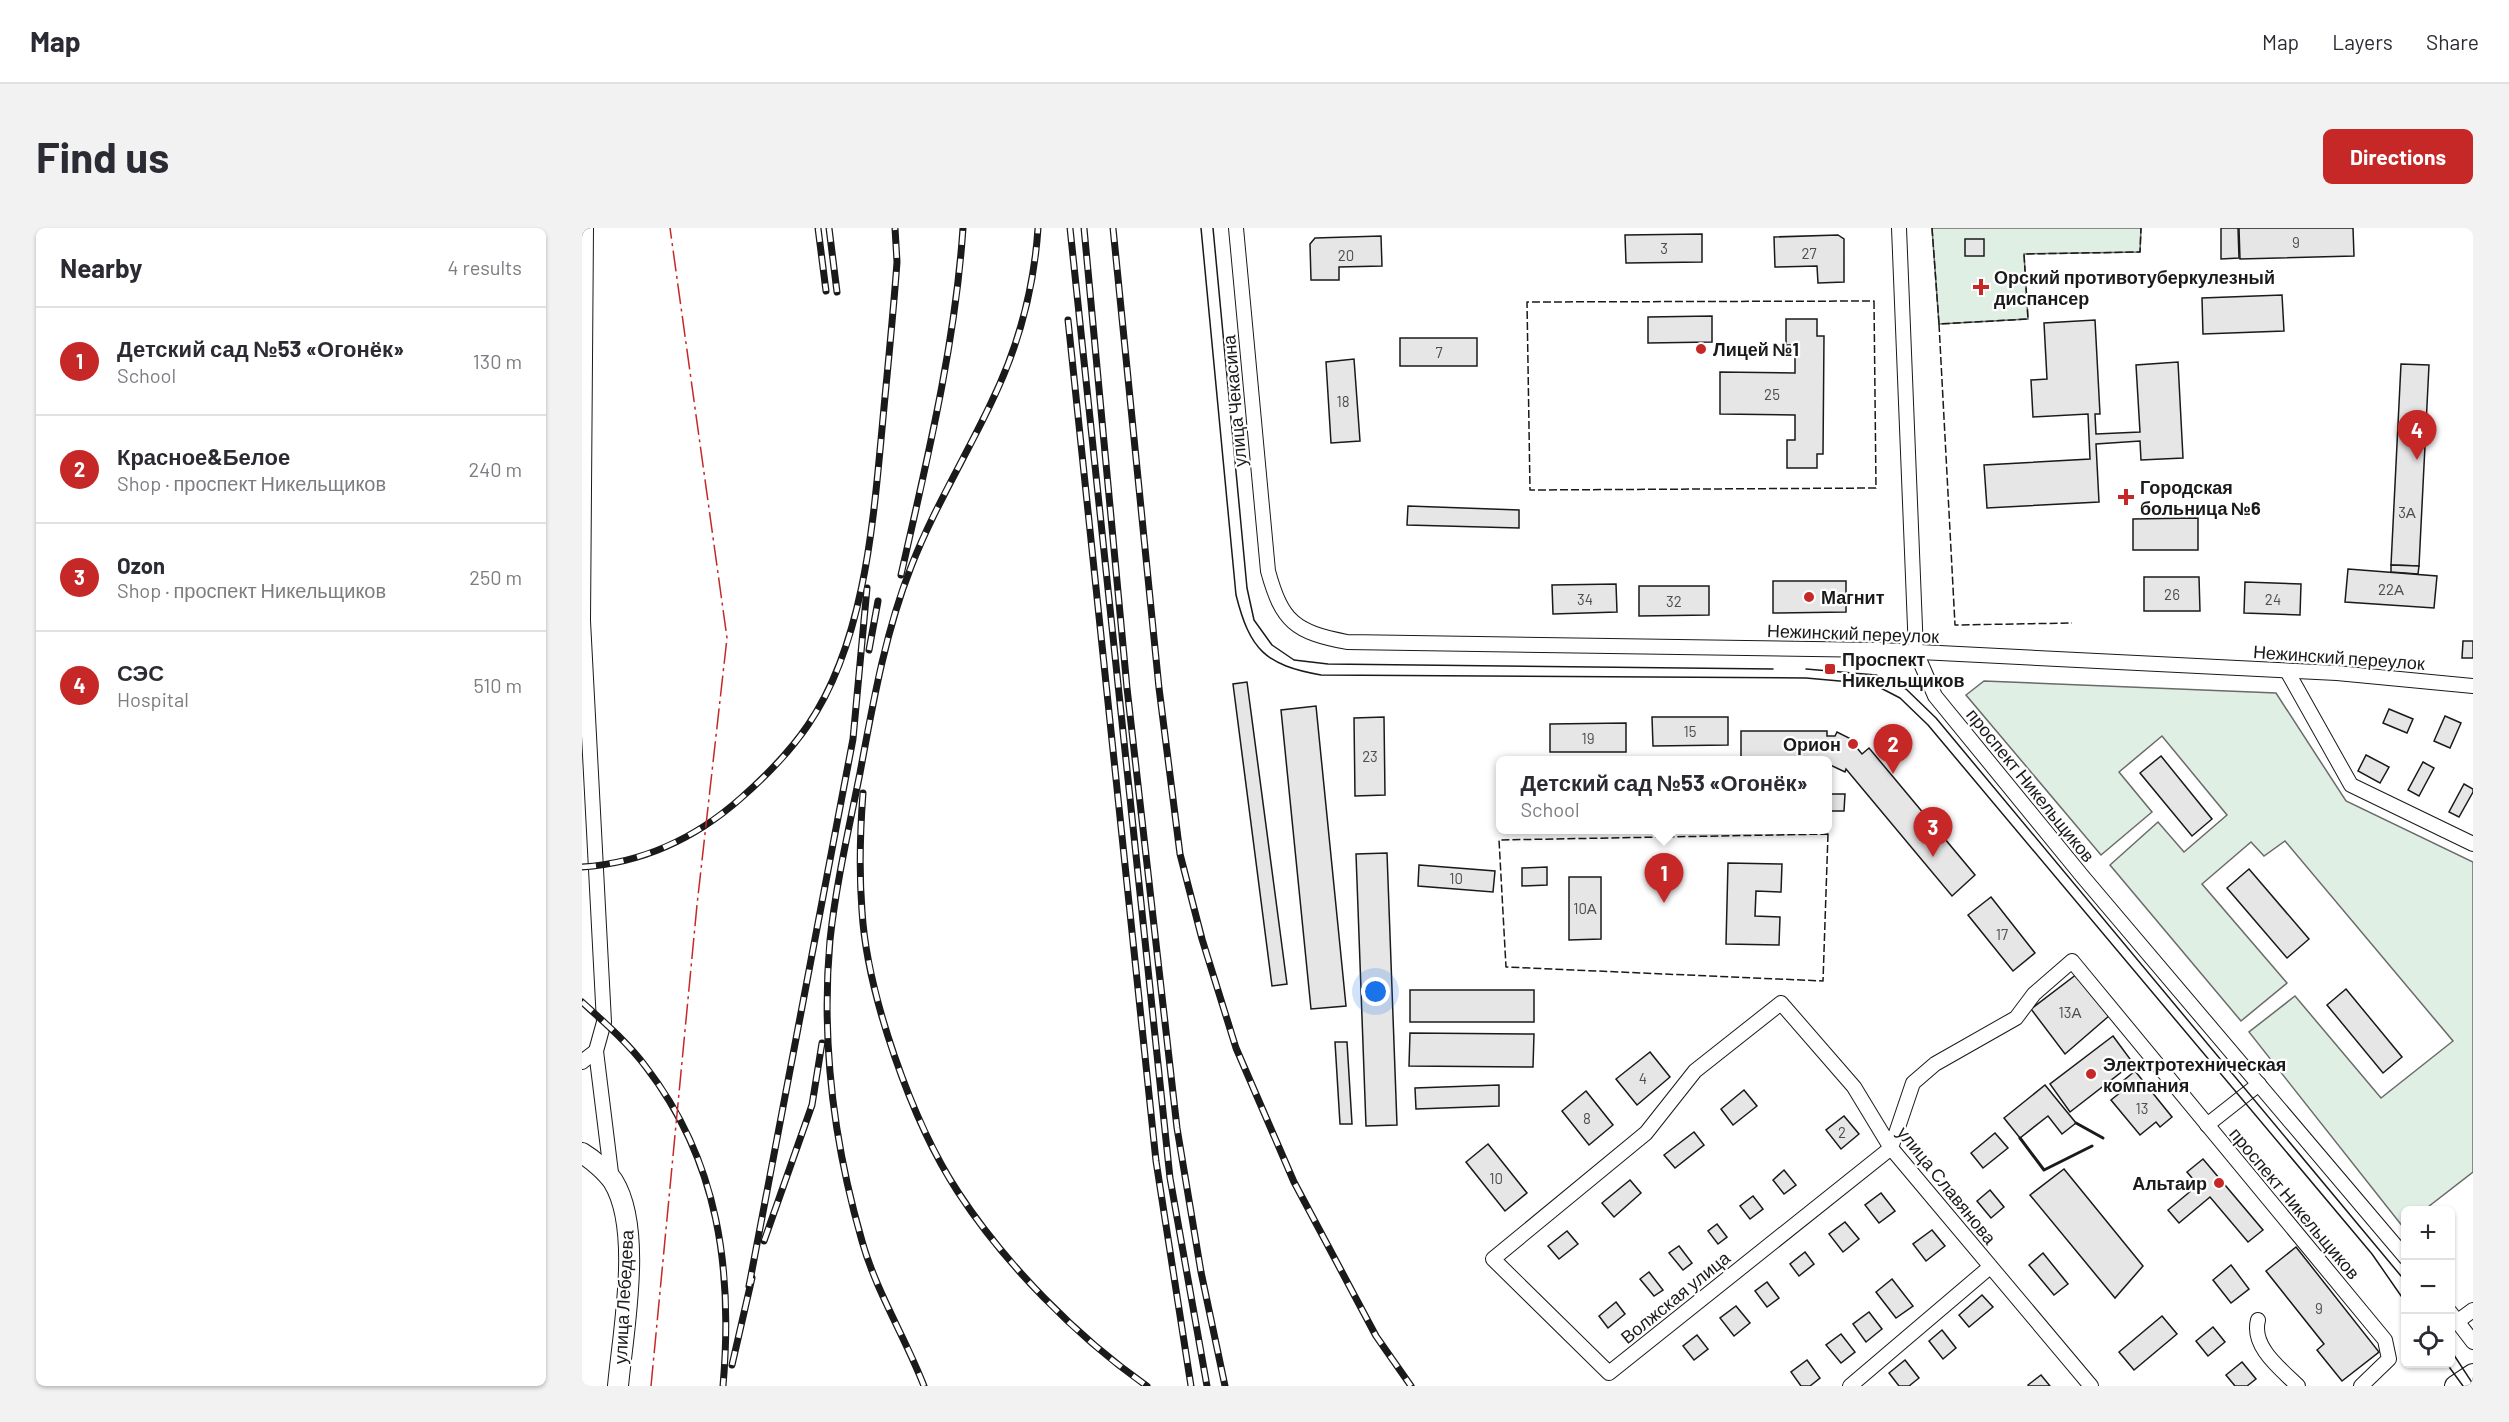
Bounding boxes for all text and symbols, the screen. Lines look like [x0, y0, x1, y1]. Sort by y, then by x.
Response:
text: Map [30, 24, 81, 58]
text: Map [2262, 29, 2299, 54]
text: Layers [2332, 29, 2393, 54]
text: Share [2426, 29, 2479, 54]
button: Directions [2323, 129, 2473, 184]
text: Find us [36, 131, 169, 181]
house number: 9 [2292, 233, 2300, 251]
house number: 3 [1660, 239, 1668, 257]
house number: 27 [1801, 244, 1817, 262]
house number: 20 [1338, 246, 1354, 264]
text: Nearby [60, 252, 142, 283]
text: 4 results [447, 255, 522, 279]
place label: Орский противотуберкулезный диспансер [1994, 266, 2275, 309]
marker: Орский противотуберкулезный диспансер [1972, 278, 1990, 296]
street label: улица Чекасина [1217, 333, 1251, 468]
text: Детский сад №53 «Огонёк» [117, 335, 404, 361]
place label: Лицей №1 [1713, 338, 1799, 360]
marker: Лицей №1 [1694, 342, 1708, 356]
house number: 7 [1435, 343, 1443, 361]
text: 1 [76, 349, 83, 373]
text: 130 m [473, 349, 522, 373]
text: School [117, 363, 176, 387]
house number: 25 [1764, 385, 1780, 403]
house number: 18 [1336, 392, 1350, 410]
pin: 4 [2398, 410, 2436, 460]
text: Красное&Белое [117, 443, 290, 469]
text: 2 [74, 457, 85, 481]
text: 240 m [468, 457, 522, 481]
text: Shop · проспект Никельщиков [117, 471, 386, 495]
place label: Городская больница №6 [2140, 476, 2261, 519]
marker: Городская больница №6 [2117, 488, 2135, 506]
house number: 3А [2398, 503, 2416, 521]
text: Ozon [117, 552, 165, 578]
text: 3 [74, 565, 85, 589]
text: 250 m [469, 565, 522, 589]
text: Shop · проспект Никельщиков [117, 578, 386, 602]
house number: 22А [2378, 580, 2404, 598]
house number: 26 [2164, 585, 2180, 603]
place label: Магнит [1821, 586, 1885, 608]
house number: 34 [1577, 590, 1593, 608]
marker: Магнит [1802, 590, 1816, 604]
house number: 24 [2265, 590, 2281, 608]
house number: 32 [1666, 592, 1682, 610]
street label: Нежинский переулок [1767, 619, 1940, 647]
street label: Нежинский переулок [2252, 640, 2426, 674]
place label: Проспект Никельщиков [1842, 648, 1965, 691]
text: СЭС [117, 659, 164, 685]
marker: Проспект Никельщиков [1823, 662, 1837, 676]
text: 4 [73, 673, 86, 697]
text: 510 m [473, 673, 522, 697]
text: Hospital [117, 687, 189, 711]
street label: проспект Никельщиков [1962, 704, 2100, 866]
house number: 15 [1684, 722, 1696, 740]
pin: 2 [1874, 724, 1912, 774]
house number: 19 [1581, 729, 1595, 747]
place label: Орион [1783, 733, 1841, 755]
marker: Орион [1846, 737, 1860, 751]
house number: 23 [1362, 747, 1378, 765]
popup [1496, 756, 1832, 834]
text: Детский сад №53 «Огонёк» [1520, 769, 1808, 795]
text: School [1520, 797, 1580, 821]
pin: 3 [1914, 808, 1952, 857]
pin: 1 [1644, 854, 1684, 903]
house number: 10 [1449, 869, 1463, 887]
house number: 10А [1573, 899, 1597, 917]
house number: 17 [1996, 925, 2008, 943]
your location [1361, 977, 1390, 1006]
house number: 13А [2059, 1003, 2081, 1021]
place label: Электротехническая компания [2103, 1053, 2286, 1096]
marker: Электротехническая компания [2084, 1067, 2098, 1081]
house number: 4 [1639, 1069, 1647, 1087]
house number: 13 [2136, 1099, 2148, 1117]
house number: 8 [1583, 1109, 1591, 1127]
street label: улица Славянова [1893, 1122, 2002, 1249]
house number: 2 [1838, 1123, 1846, 1141]
street label: проспект Никельщиков [2225, 1123, 2365, 1283]
house number: 10 [1489, 1169, 1503, 1187]
place label: Альтаир [2132, 1172, 2207, 1194]
marker: Альтаир [2212, 1176, 2226, 1190]
map controls [2401, 1206, 2455, 1368]
button: + [2401, 1206, 2455, 1260]
street label: улица Лебедева [609, 1228, 638, 1365]
street label: Волжская улица [1616, 1246, 1735, 1348]
button: − [2401, 1260, 2455, 1314]
house number: 9 [2315, 1299, 2323, 1317]
button: locate [2401, 1314, 2455, 1368]

